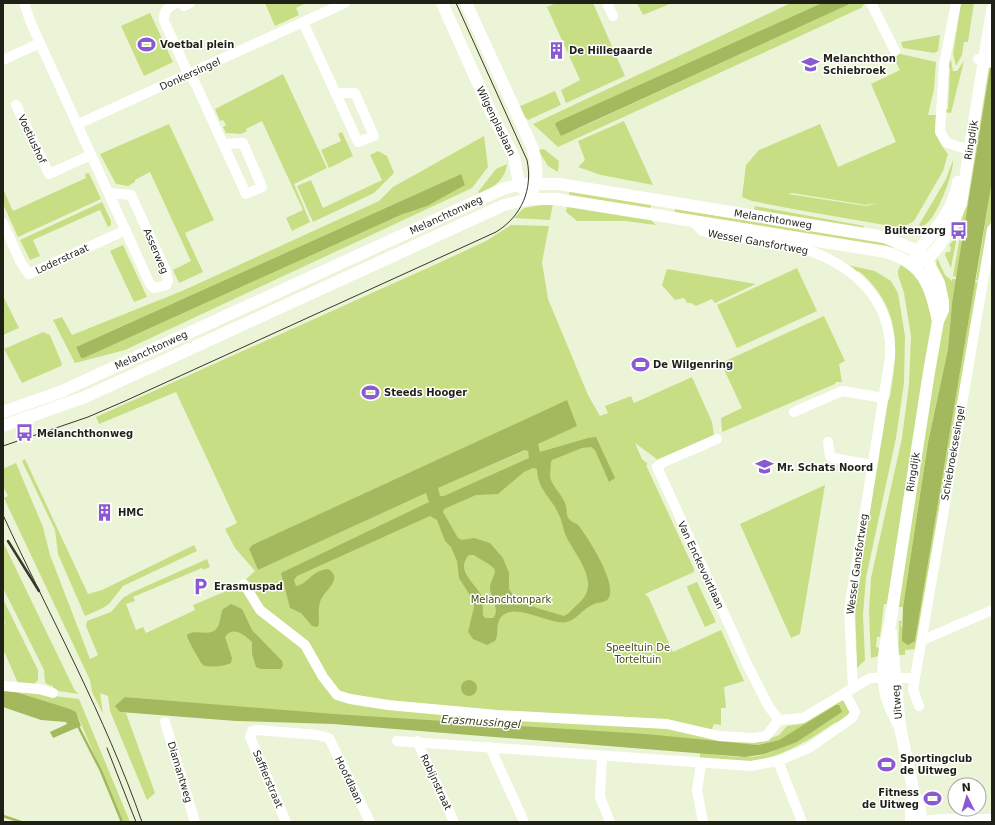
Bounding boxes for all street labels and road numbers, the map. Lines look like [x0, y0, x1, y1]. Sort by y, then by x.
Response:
street label: Donkersingel [158, 56, 222, 92]
street label: Wilgenplaslaan [474, 84, 518, 158]
street label: Voetiushof [16, 113, 48, 166]
street label: Ringdijk [962, 119, 980, 161]
street label: Melanchtonweg [408, 193, 484, 237]
street label: Melanchtonweg [733, 207, 813, 231]
street label: Asserweg [142, 227, 170, 275]
street label: Wessel Gansfortweg [707, 228, 809, 256]
street label: Loderstraat [34, 242, 90, 276]
street label: Melanchtonweg [113, 328, 189, 372]
street label: Schiebroeksesingel [939, 405, 967, 501]
street label: Ringdijk [904, 451, 922, 493]
street label: Wessel Gansfortweg [844, 513, 870, 615]
street label: Van Enckevoirtlaan [676, 519, 726, 611]
street label: Uitweg [890, 684, 904, 720]
street label: Diamantweg [165, 740, 195, 804]
street label: Saffierstraat [251, 748, 285, 810]
street label: Robijnstraat [418, 752, 454, 812]
street label: Hoofdlaan [333, 755, 365, 805]

